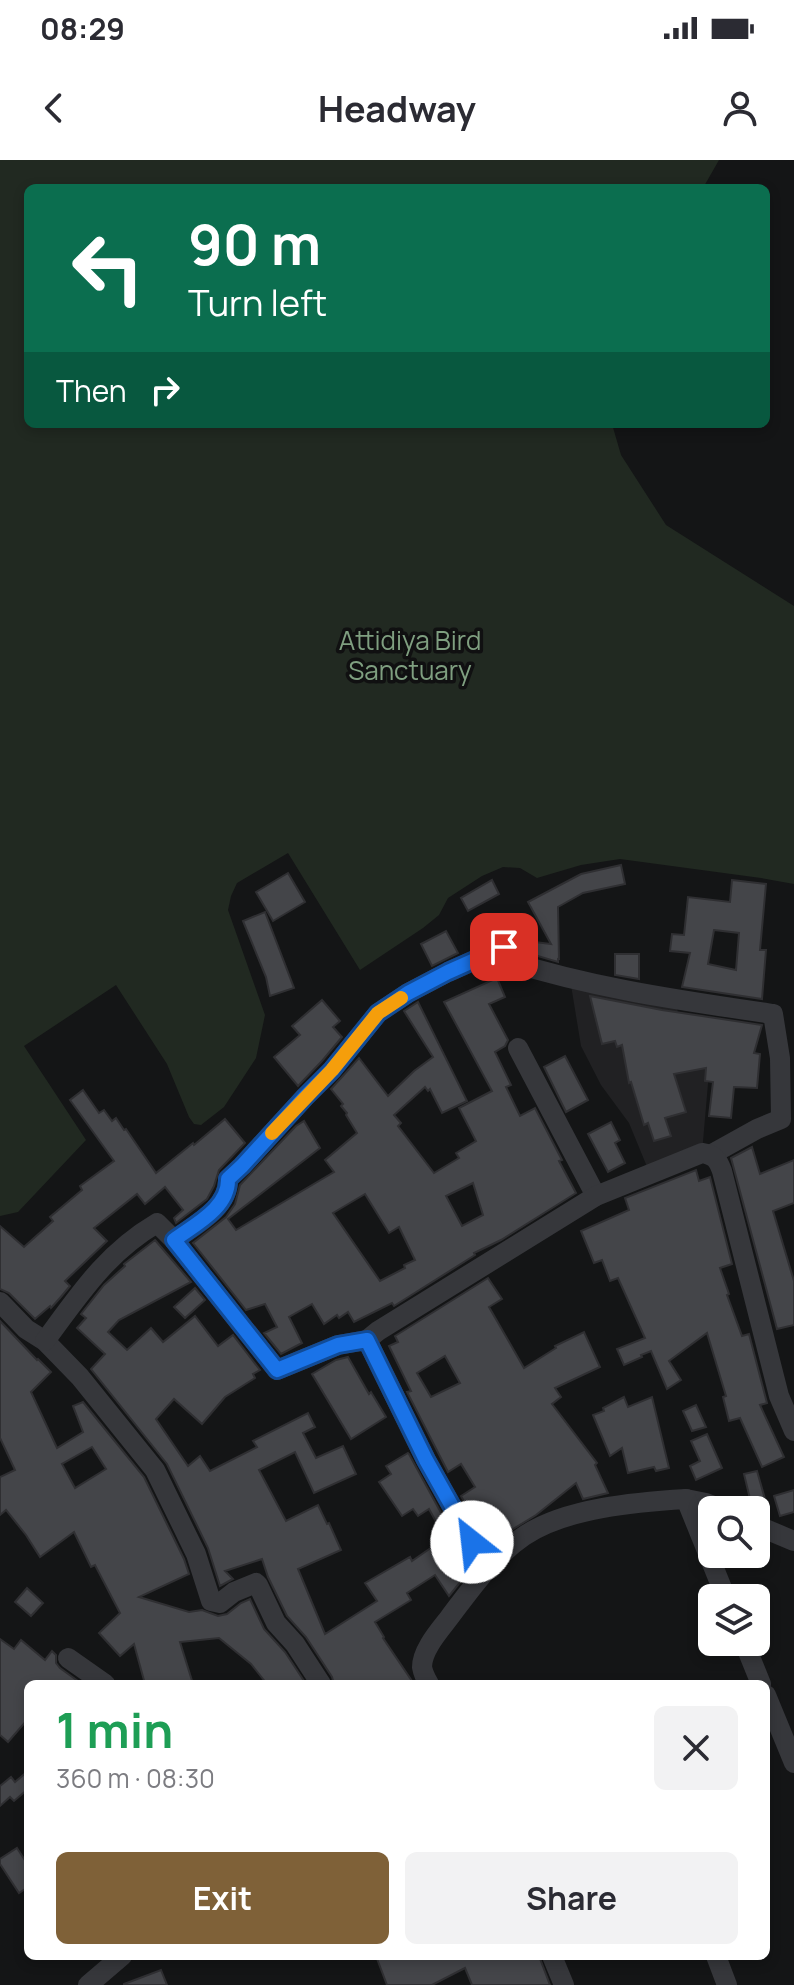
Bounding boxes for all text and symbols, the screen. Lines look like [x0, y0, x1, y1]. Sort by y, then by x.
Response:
text: 08:29 [40, 8, 125, 49]
text: Headway [318, 84, 476, 133]
icon: back [32, 86, 76, 130]
icon: person [718, 86, 762, 130]
text: 90 m [188, 205, 321, 282]
icon: left [56, 216, 160, 320]
text: Turn left [188, 278, 327, 327]
icon: right [143, 368, 187, 412]
text: Then [56, 370, 127, 411]
park label: Attidiya Bird Sanctuary [339, 622, 481, 688]
pin [470, 913, 538, 981]
icon: arrive [482, 925, 526, 969]
map controls [698, 1496, 770, 1656]
button: search [698, 1496, 770, 1568]
position arrow [430, 1500, 514, 1584]
button: layers [698, 1584, 770, 1656]
text: 1 min [56, 1697, 173, 1762]
button: close [654, 1706, 738, 1790]
text: 360 m · 08:30 [56, 1760, 215, 1796]
button: Exit [56, 1852, 389, 1944]
button: Share [405, 1852, 738, 1944]

